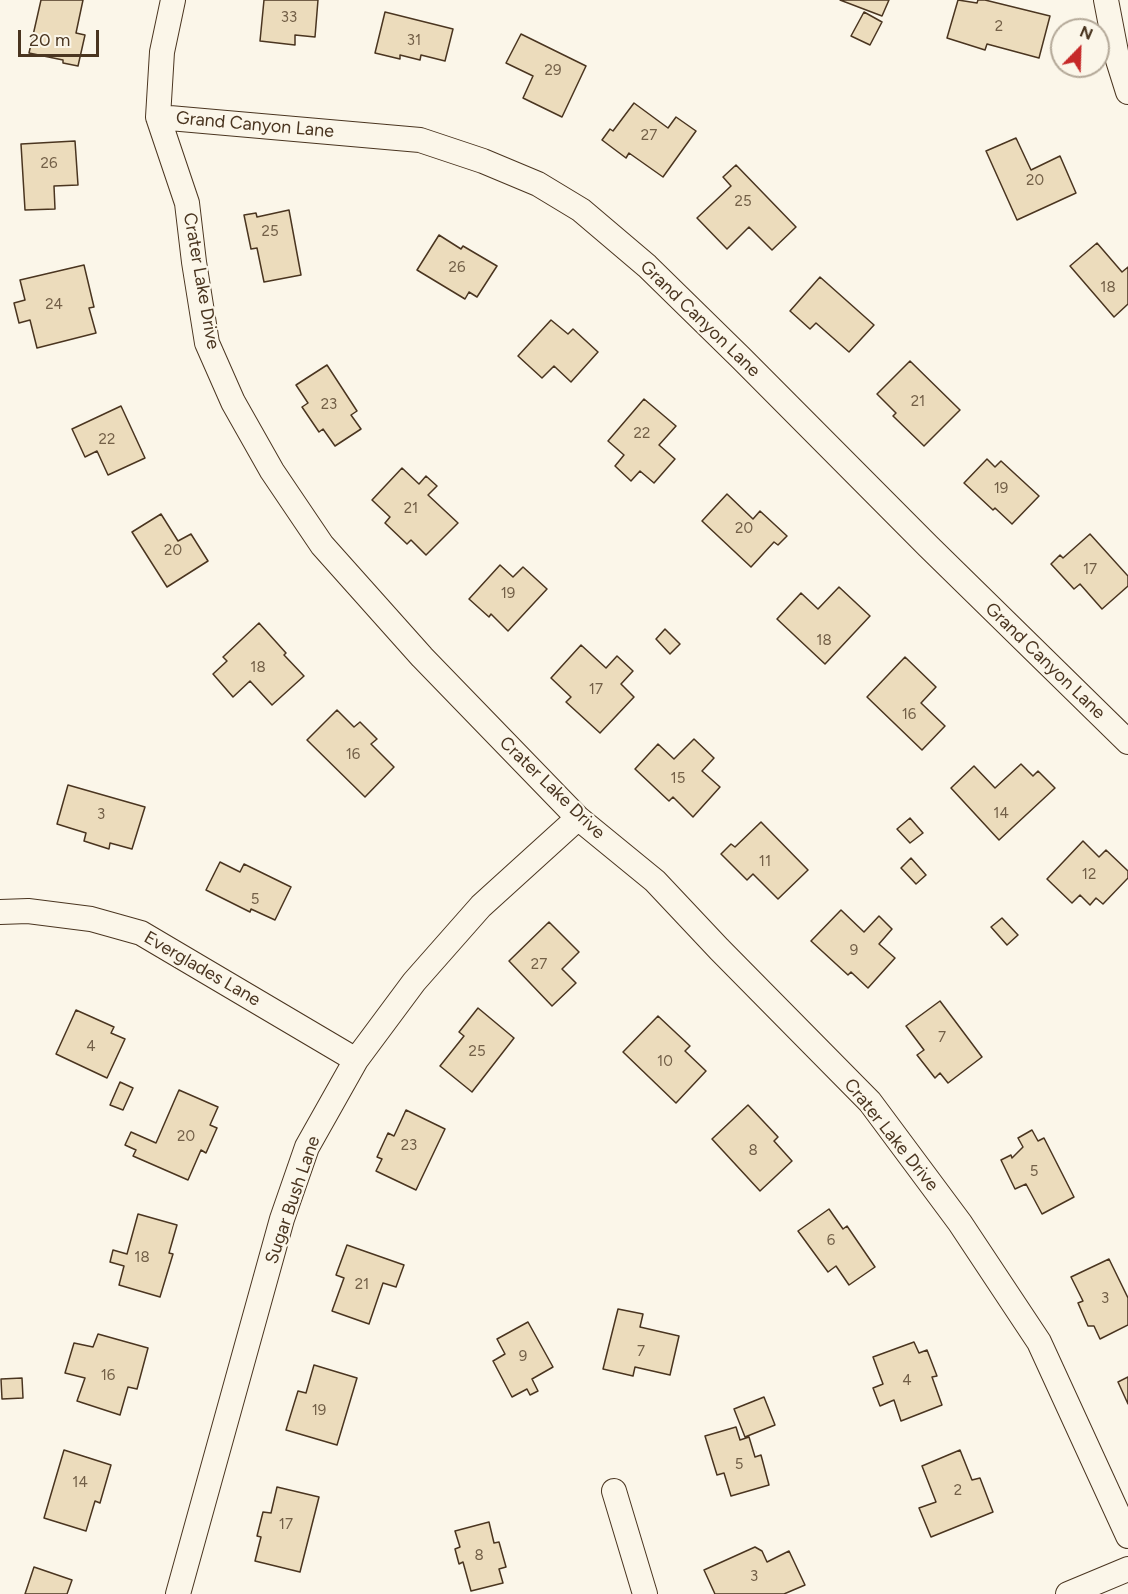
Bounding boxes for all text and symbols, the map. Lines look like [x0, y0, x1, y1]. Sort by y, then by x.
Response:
house number: 33 [281, 9, 297, 27]
scale bar [21, 18, 102, 56]
house number: 2 [995, 18, 1003, 36]
north arrow [1050, 18, 1110, 78]
text: N [1077, 22, 1096, 44]
text: 20 m [29, 29, 70, 51]
house number: 31 [407, 32, 421, 50]
house number: 29 [545, 62, 561, 80]
street label: Grand Canyon Lane [175, 107, 335, 143]
house number: 27 [641, 127, 657, 145]
house number: 26 [41, 155, 57, 173]
house number: 20 [1026, 172, 1044, 190]
house number: 25 [734, 193, 752, 211]
street label: Crater Lake Drive [178, 211, 224, 351]
house number: 25 [261, 223, 279, 241]
street label: Grand Canyon Lane [635, 256, 765, 382]
house number: 26 [449, 259, 465, 277]
house number: 18 [1100, 279, 1116, 297]
house number: 24 [45, 296, 63, 314]
house number: 21 [911, 393, 925, 411]
house number: 23 [321, 396, 337, 414]
house number: 22 [634, 425, 650, 443]
house number: 22 [99, 431, 115, 449]
house number: 19 [994, 480, 1008, 498]
house number: 21 [404, 500, 418, 518]
house number: 20 [735, 520, 753, 538]
house number: 20 [164, 542, 182, 560]
house number: 17 [1083, 561, 1097, 579]
house number: 19 [501, 585, 515, 603]
street label: Grand Canyon Lane [980, 598, 1110, 724]
house number: 18 [816, 632, 832, 650]
house number: 18 [250, 659, 266, 677]
house number: 17 [589, 681, 603, 699]
house number: 16 [902, 706, 916, 724]
street label: Crater Lake Drive [495, 732, 609, 844]
house number: 16 [346, 746, 360, 764]
house number: 15 [671, 770, 685, 788]
house number: 14 [993, 805, 1009, 823]
house number: 3 [97, 806, 105, 824]
house number: 11 [759, 853, 771, 871]
house number: 12 [1082, 866, 1096, 884]
house number: 5 [251, 891, 259, 909]
street label: Everglades Lane [140, 927, 264, 1011]
house number: 9 [850, 942, 858, 960]
house number: 27 [531, 956, 547, 974]
house number: 7 [938, 1029, 946, 1047]
house number: 4 [86, 1038, 96, 1056]
house number: 25 [468, 1043, 486, 1061]
house number: 10 [657, 1053, 673, 1071]
street label: Crater Lake Drive [839, 1074, 943, 1196]
house number: 20 [177, 1128, 195, 1146]
street label: Sugar Bush Lane [261, 1133, 325, 1267]
house number: 23 [401, 1137, 417, 1155]
house number: 8 [748, 1142, 758, 1160]
house number: 5 [1030, 1163, 1038, 1181]
house number: 6 [827, 1232, 835, 1250]
house number: 18 [134, 1249, 150, 1267]
house number: 21 [355, 1276, 369, 1294]
house number: 3 [1101, 1290, 1109, 1308]
house number: 7 [637, 1343, 645, 1361]
house number: 9 [519, 1348, 527, 1366]
house number: 16 [101, 1367, 115, 1385]
house number: 4 [902, 1372, 912, 1390]
house number: 19 [312, 1402, 326, 1420]
house number: 5 [735, 1456, 743, 1474]
house number: 14 [72, 1474, 88, 1492]
house number: 2 [954, 1482, 962, 1500]
house number: 17 [279, 1516, 293, 1534]
house number: 8 [474, 1547, 484, 1565]
house number: 3 [750, 1568, 758, 1586]

